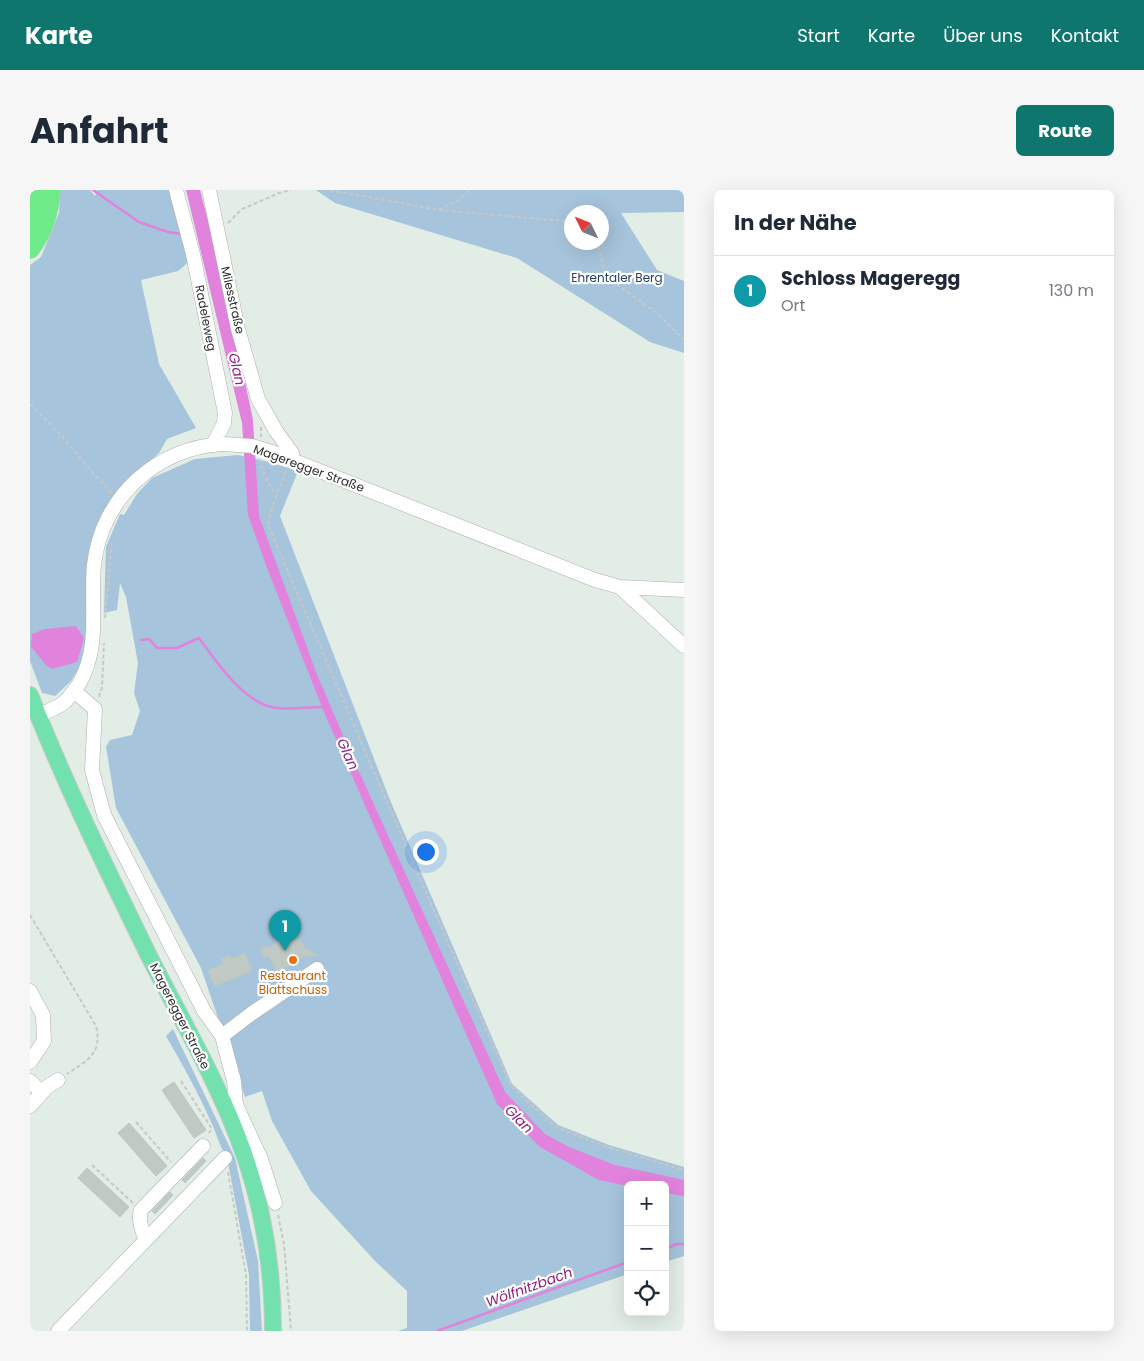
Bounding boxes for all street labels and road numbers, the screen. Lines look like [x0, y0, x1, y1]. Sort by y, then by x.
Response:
street label: Milesstraße [217, 265, 249, 335]
street label: Radeleweg [191, 284, 221, 352]
street label: Mageregger Straße [251, 440, 367, 496]
street label: Mageregger Straße [146, 960, 214, 1072]

